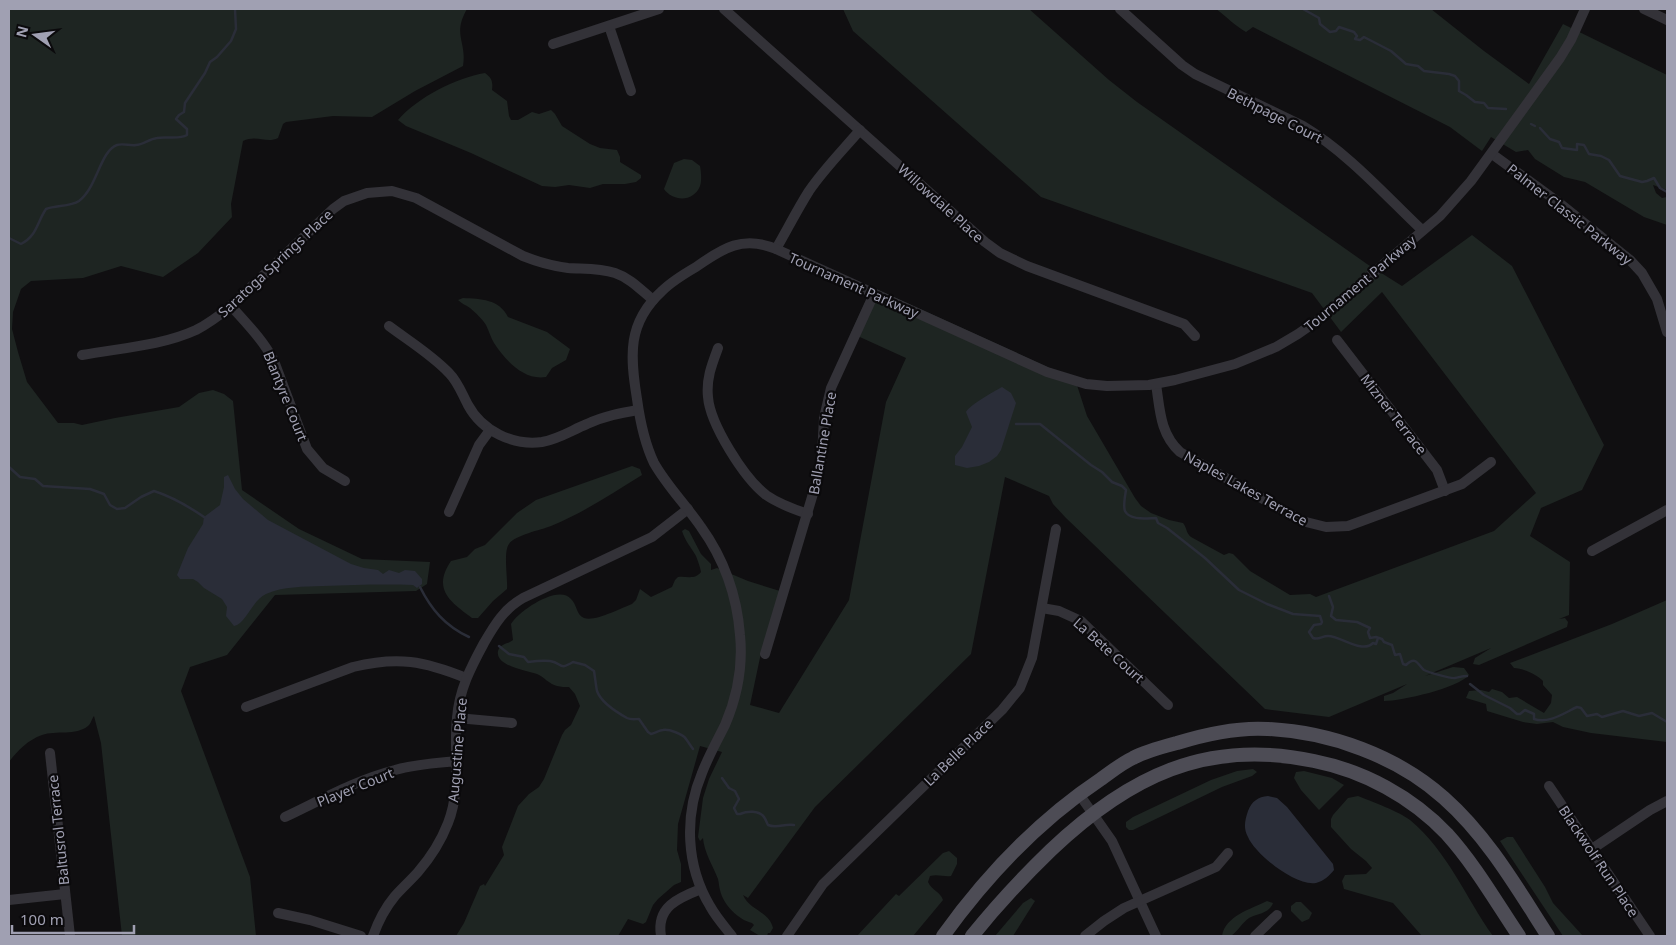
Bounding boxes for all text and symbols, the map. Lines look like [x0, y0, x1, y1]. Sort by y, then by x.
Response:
north arrow [10, 10, 60, 60]
text: N [11, 24, 32, 40]
street label: Bethpage Court [1224, 83, 1326, 147]
street label: Willowdale Place [894, 159, 988, 247]
street label: Palmer Classic Parkway [1504, 159, 1637, 269]
street label: Saratoga Springs Place [214, 205, 337, 321]
street label: Tournament Parkway [1300, 230, 1420, 335]
street label: Tournament Parkway [786, 248, 923, 323]
street label: Blantyre Court [259, 348, 313, 444]
street label: Mizner Terrace [1357, 370, 1432, 458]
street label: Ballantine Place [804, 390, 840, 496]
street label: Naples Lakes Terrace [1181, 446, 1311, 530]
street label: La Bete Court [1069, 613, 1149, 687]
street label: Augustine Place [443, 697, 471, 803]
street label: La Belle Place [919, 714, 997, 790]
street label: Player Court [314, 763, 396, 811]
street label: Baltusrol Terrace [43, 774, 73, 886]
street label: Blackwolf Run Place [1555, 802, 1643, 920]
scale bar [12, 902, 135, 934]
text: 100 m [20, 909, 64, 929]

